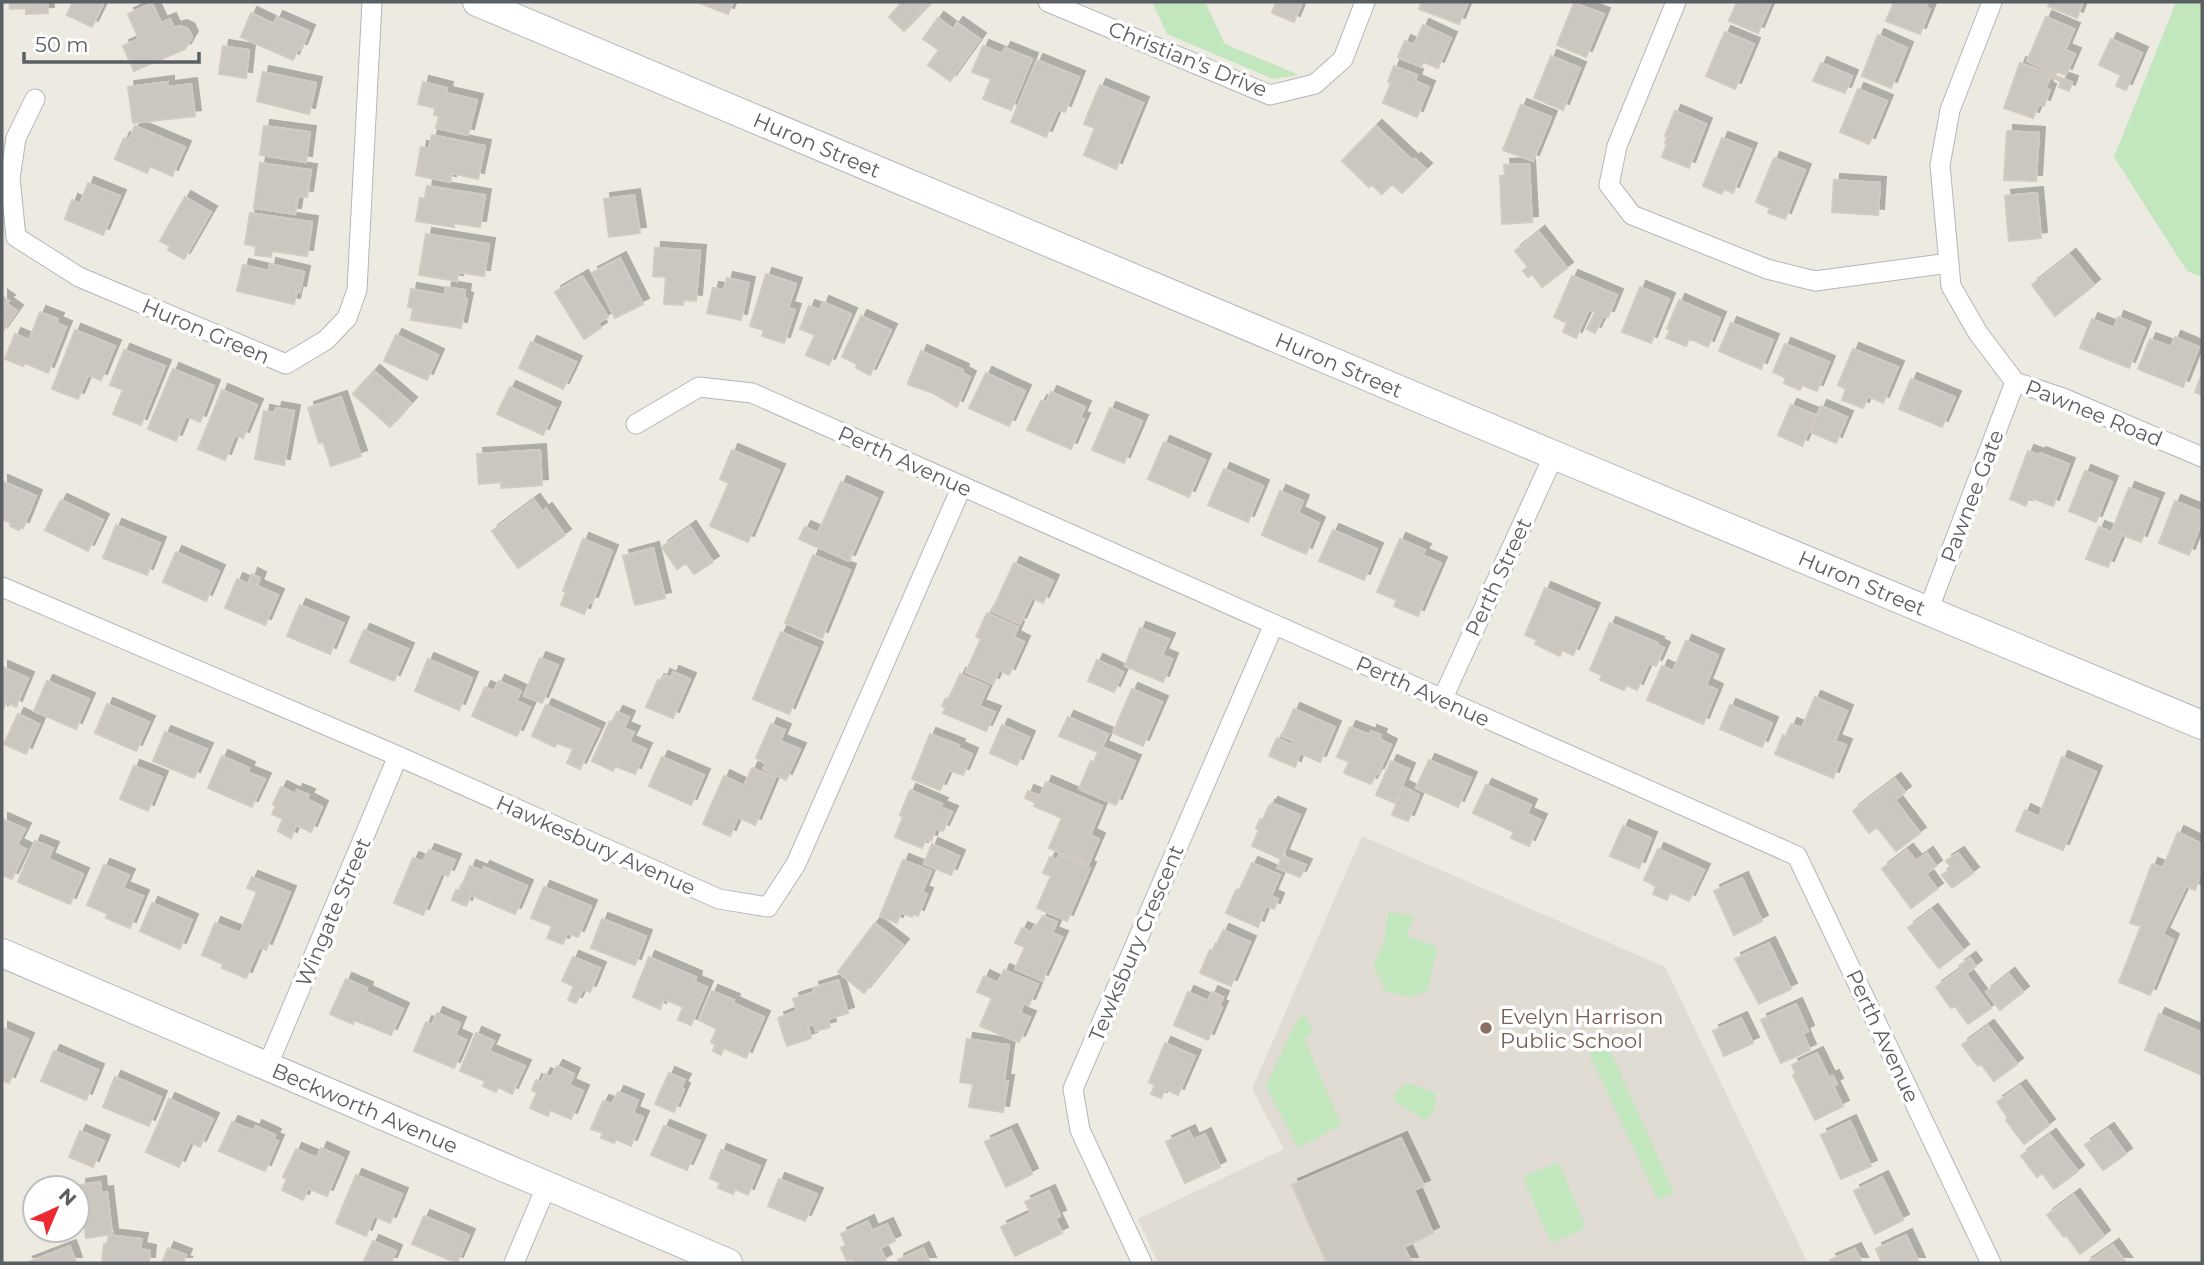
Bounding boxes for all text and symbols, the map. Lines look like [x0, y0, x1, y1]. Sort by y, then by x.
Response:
street label: Christian's Drive [1105, 16, 1271, 102]
scale bar [24, 21, 200, 65]
text: 50 m [35, 32, 89, 57]
street label: Huron Street [750, 107, 884, 183]
street label: Huron Green [138, 293, 274, 369]
street label: Huron Street [1272, 327, 1406, 403]
street label: Pawnee Road [2022, 374, 2166, 452]
street label: Perth Avenue [834, 420, 976, 502]
street label: Pawnee Gate [1935, 426, 2009, 566]
street label: Perth Street [1460, 514, 1536, 640]
street label: Huron Street [1795, 545, 1929, 621]
street label: Perth Avenue [1352, 650, 1494, 732]
street label: Hawkesbury Avenue [492, 790, 700, 900]
street label: Wingate Street [290, 834, 376, 990]
street label: Tewksbury Crescent [1083, 841, 1189, 1045]
street label: Perth Avenue [1841, 966, 1925, 1106]
place label: Evelyn Harrison Public School [1500, 1004, 1663, 1053]
marker: Evelyn Harrison Public School [1478, 1020, 1494, 1036]
street label: Beckworth Avenue [268, 1057, 462, 1159]
north arrow [21, 1174, 91, 1244]
text: N [54, 1184, 81, 1211]

